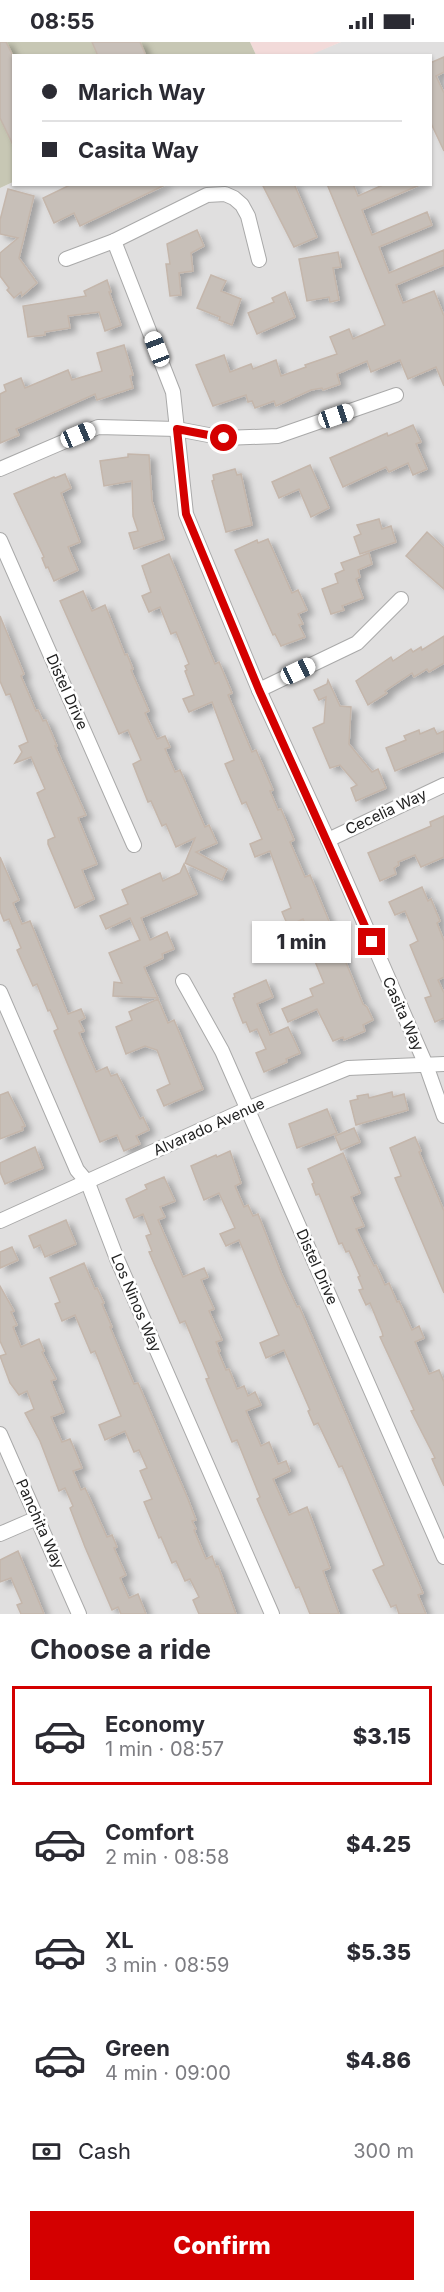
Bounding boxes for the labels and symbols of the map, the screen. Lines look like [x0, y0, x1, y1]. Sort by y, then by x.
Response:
car [142, 329, 172, 369]
car [316, 402, 356, 430]
car [58, 420, 98, 450]
route start [210, 424, 237, 451]
street label: Distel Drive [42, 651, 93, 733]
car [278, 655, 318, 687]
street label: Cecelia Way [342, 784, 430, 839]
callout: 1 min [252, 921, 351, 963]
route end [358, 928, 385, 955]
street label: Casita Way [379, 974, 428, 1054]
street label: Alvarado Avenue [150, 1093, 267, 1160]
street label: Distel Drive [292, 1226, 343, 1308]
street label: Los Ninos Way [107, 1251, 166, 1355]
street label: Panchita Way [12, 1476, 69, 1572]

